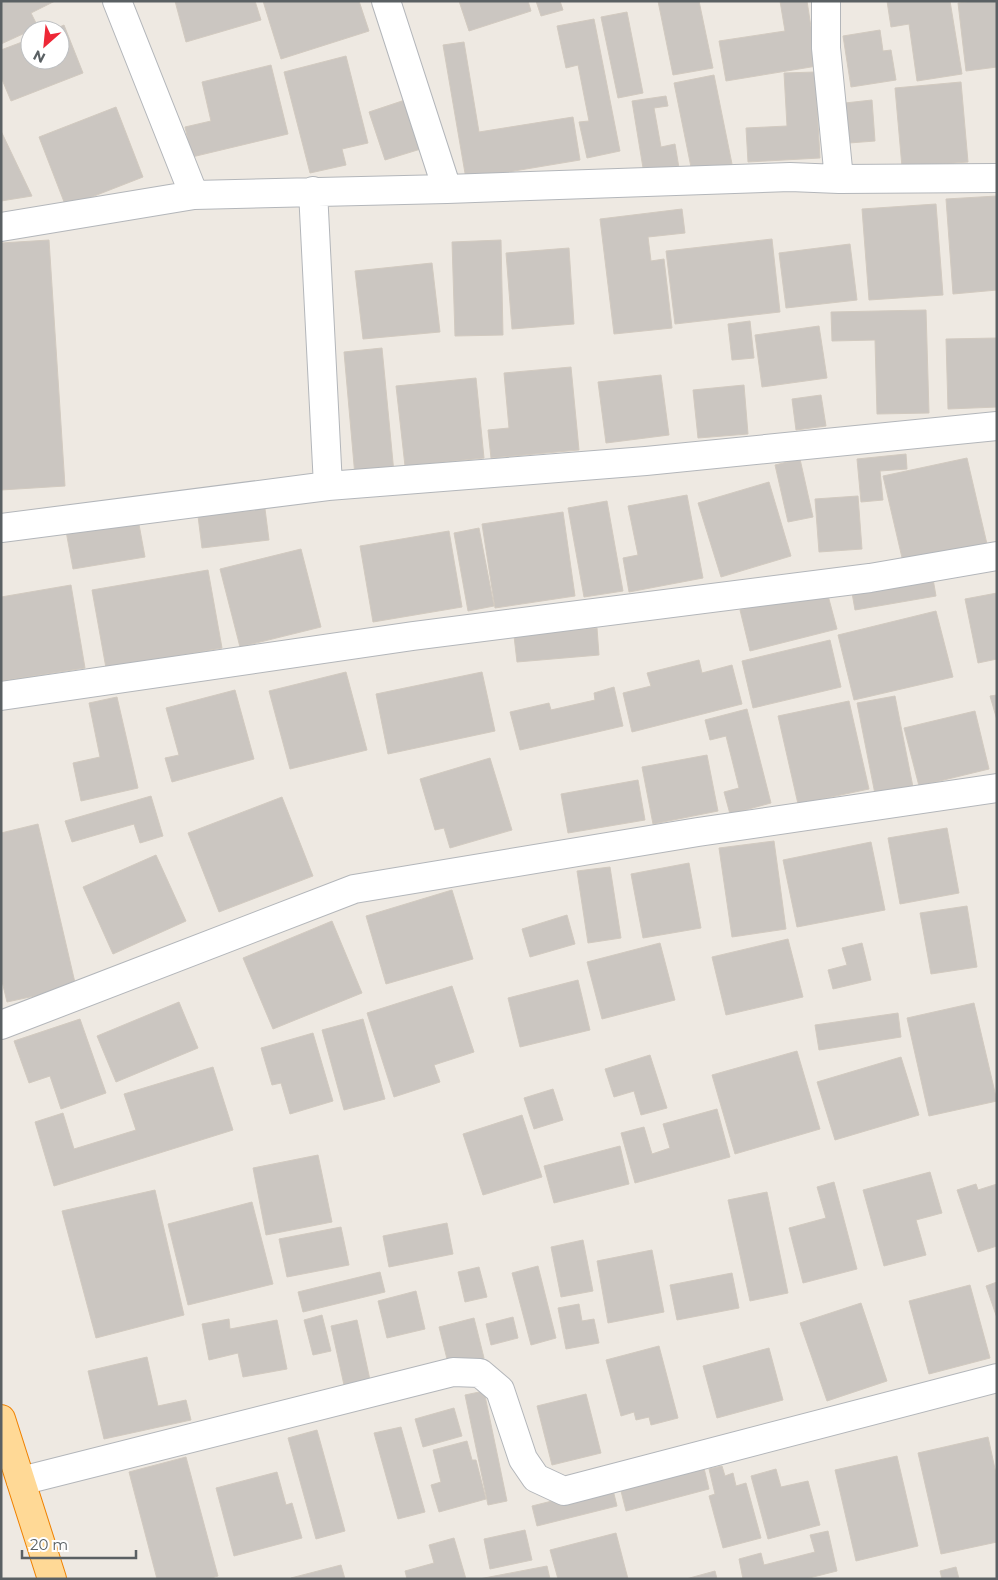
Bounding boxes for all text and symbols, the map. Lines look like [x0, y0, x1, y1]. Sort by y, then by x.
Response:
north arrow [20, 20, 70, 70]
text: N [30, 46, 48, 67]
scale bar [22, 1528, 136, 1560]
text: 20 m [30, 1535, 68, 1554]

